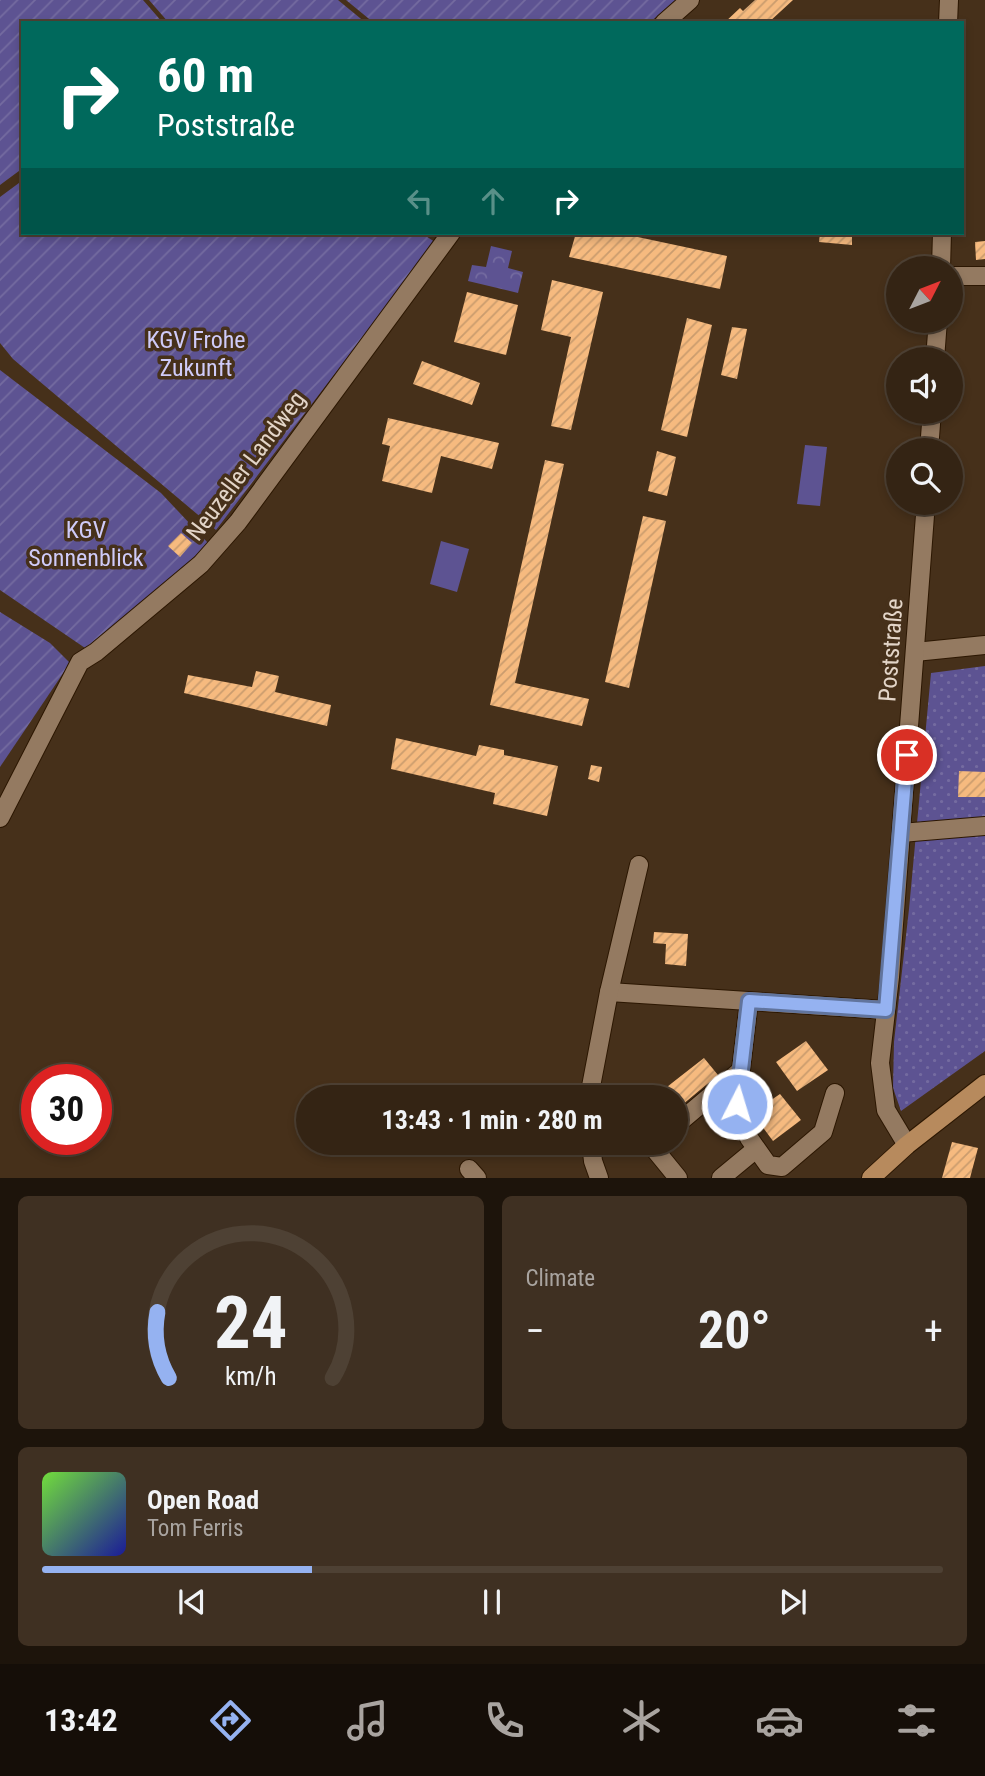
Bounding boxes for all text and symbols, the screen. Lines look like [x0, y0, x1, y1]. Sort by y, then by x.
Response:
text: 60 m [157, 47, 254, 104]
icon: right [42, 49, 133, 140]
text: Poststraße [157, 106, 295, 144]
icon: left [401, 182, 439, 220]
icon: ahead [474, 182, 512, 220]
icon: right [547, 182, 585, 220]
north arrow [886, 256, 962, 332]
map controls [886, 256, 963, 515]
park label: KGV Frohe Zukunft [146, 326, 246, 382]
button: sound [886, 347, 963, 424]
street label: Neuzeller Landweg [181, 386, 311, 546]
button: search [886, 438, 963, 515]
park label: KGV Sonnenblick [28, 516, 144, 572]
street label: Poststraße [873, 597, 909, 703]
pin [877, 725, 937, 785]
icon: arrive [888, 736, 926, 774]
speed limit sign: 30 [21, 1064, 112, 1155]
position arrow [700, 1067, 774, 1141]
text: 13:43 · 1 min · 280 m [382, 1105, 602, 1135]
text: Climate [526, 1265, 595, 1292]
text: 24 [214, 1281, 288, 1367]
text: 20° [698, 1300, 771, 1361]
text: − [526, 1309, 545, 1353]
text: + [924, 1309, 943, 1353]
text: km/h [225, 1362, 276, 1391]
text: Open Road [147, 1485, 259, 1515]
text: Tom Ferris [147, 1515, 243, 1542]
icon: previous [173, 1583, 211, 1621]
icon: pause [473, 1583, 511, 1621]
icon: next [774, 1583, 812, 1621]
icon: directions [206, 1696, 255, 1745]
icon: music [343, 1696, 392, 1745]
icon: phone [480, 1696, 529, 1745]
icon: climate [617, 1696, 666, 1745]
icon: car [755, 1696, 804, 1745]
icon: filters [892, 1696, 941, 1745]
text: 13:42 [44, 1701, 118, 1739]

